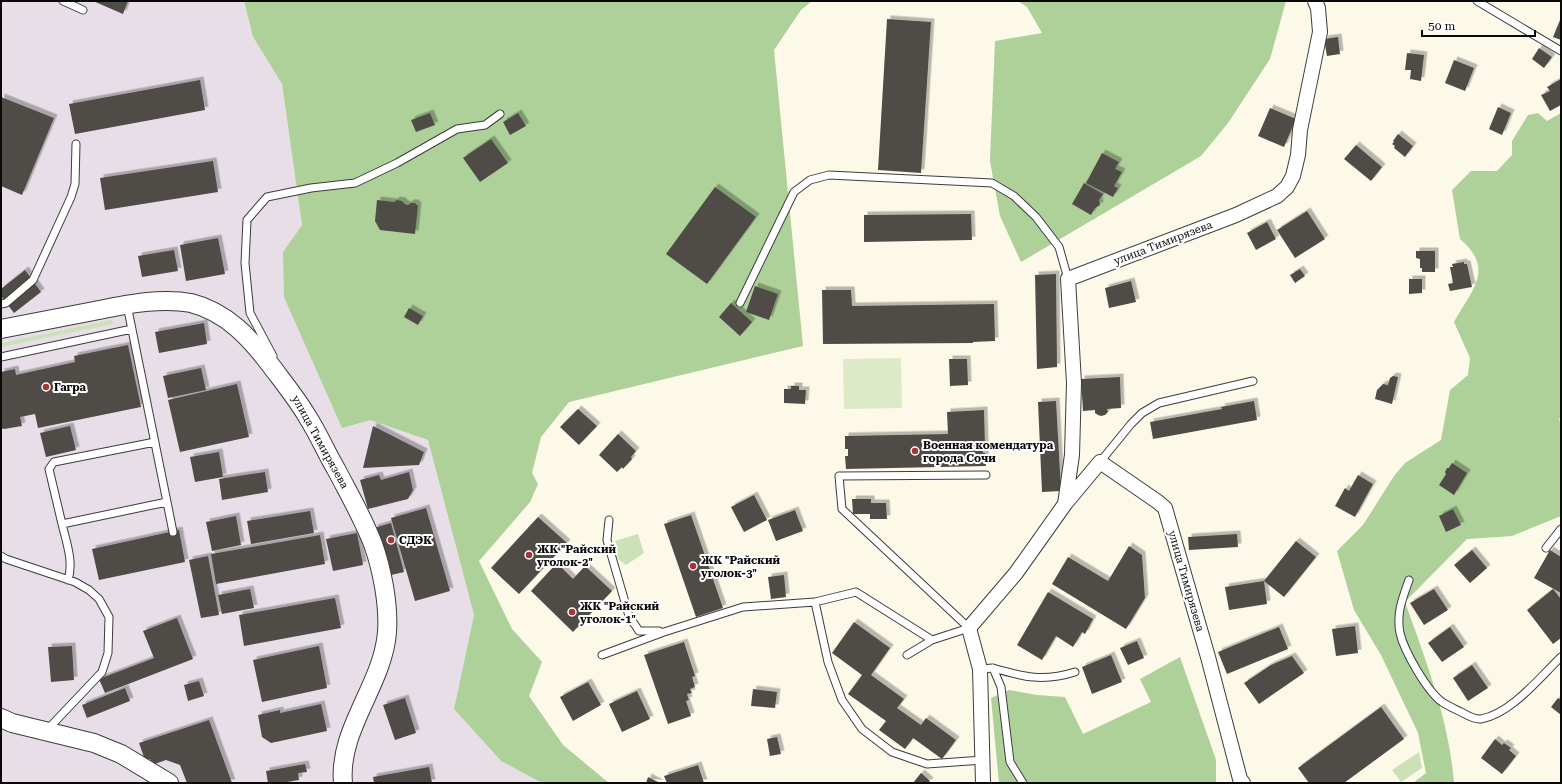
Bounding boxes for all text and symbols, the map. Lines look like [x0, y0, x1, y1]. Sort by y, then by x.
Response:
scale bar [1422, 12, 1535, 38]
text: 50 m [1428, 19, 1455, 33]
street label: улица Тимирязева [1112, 218, 1214, 268]
place label: Гагра [54, 381, 87, 394]
marker: Гагра [41, 382, 51, 392]
street label: улица Тимирязева [289, 393, 351, 491]
place label: Военная комендатура города Сочи [923, 439, 1054, 465]
marker: Военная комендатура города Сочи [910, 446, 920, 456]
street label: улица Тимирязева [1165, 529, 1207, 633]
place label: СДЭК [399, 534, 432, 547]
marker: СДЭК [386, 535, 396, 545]
place label: ЖК "Райский уголок-2" [537, 543, 616, 569]
marker: ЖК "Райский уголок-2" [524, 550, 534, 560]
place label: ЖК "Райский уголок-3" [701, 554, 780, 580]
marker: ЖК "Райский уголок-3" [688, 561, 698, 571]
place label: ЖК "Райский уголок-1" [580, 600, 659, 626]
marker: ЖК "Райский уголок-1" [567, 607, 577, 617]

